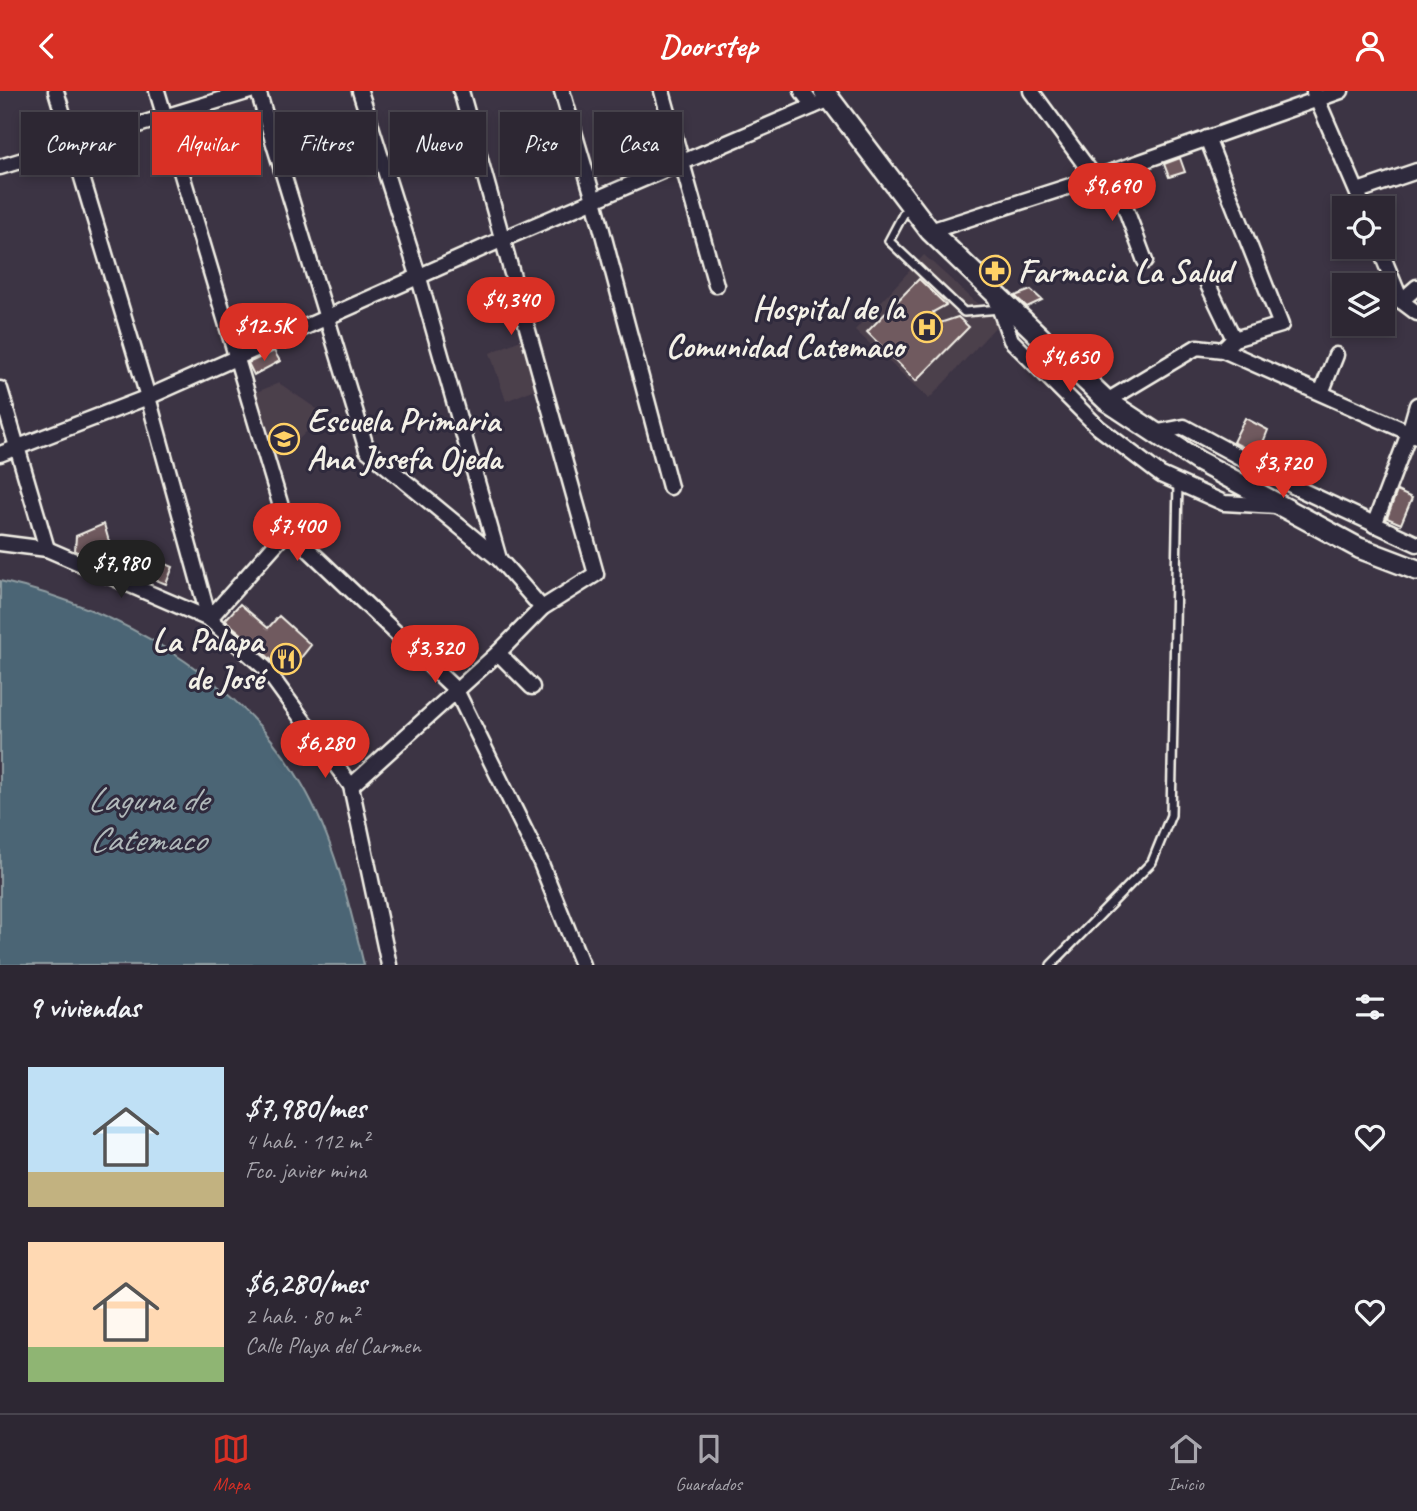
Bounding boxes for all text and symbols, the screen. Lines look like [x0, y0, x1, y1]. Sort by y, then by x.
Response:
text: Doorstep [659, 25, 758, 66]
icon: back [28, 27, 66, 65]
icon: person [1351, 27, 1389, 65]
chip: Comprar [21, 112, 138, 175]
chip: Alquilar [152, 112, 261, 175]
chip: Filtros [275, 112, 376, 175]
chip: Nuevo [390, 112, 486, 175]
chip: Piso [500, 112, 580, 175]
chip: Casa [594, 112, 682, 175]
pin: $9,690 [1055, 163, 1169, 223]
text: $9,690 [1084, 171, 1140, 200]
map controls [1332, 196, 1395, 336]
button: locate [1332, 196, 1395, 259]
place label: Farmacia La Salud [1018, 250, 1237, 292]
pharmacy icon: Farmacia La Salud [978, 254, 1012, 288]
button: layers [1332, 273, 1395, 336]
pin: $4,340 [454, 278, 568, 337]
text: $4,340 [483, 285, 539, 314]
place label: Hospital de la Comunidad Catemaco [666, 287, 907, 367]
pin: $12.5K [207, 303, 321, 363]
hospital icon: Hospital de la Comunidad Catemaco [910, 310, 944, 344]
text: $12.5K [235, 311, 293, 340]
pin: $4,650 [1013, 335, 1127, 394]
text: $4,650 [1042, 342, 1098, 371]
place label: Escuela Primaria Ana Josefa Ojeda [307, 399, 505, 479]
school or university icon: Escuela Primaria Ana Josefa Ojeda [267, 422, 301, 456]
pin: $3,720 [1226, 441, 1340, 500]
text: $3,720 [1255, 448, 1311, 477]
pin: $7,400 [240, 503, 354, 563]
text: $7,400 [269, 511, 325, 540]
pin: $7,980 [64, 540, 178, 600]
text: $7,980 [93, 548, 149, 577]
place label: La Palapa de José [152, 619, 268, 699]
pin: $3,320 [378, 625, 492, 685]
text: $3,320 [407, 633, 463, 662]
restaurant icon: La Palapa de José [269, 642, 303, 676]
pin: $6,280 [268, 721, 382, 780]
text: $6,280 [297, 728, 353, 757]
water label: Laguna de Catemaco [87, 777, 212, 862]
text: 9 viviendas [28, 988, 140, 1026]
icon: filters [1351, 988, 1389, 1026]
text: $7,980/mes [245, 1089, 365, 1127]
icon: home [84, 1095, 168, 1179]
icon: heart [1351, 1118, 1389, 1156]
text: 4 hab. · 112 m² [245, 1127, 369, 1156]
text: Fco. javier mina [245, 1156, 366, 1185]
text: $6,280/mes [245, 1264, 367, 1302]
icon: home [84, 1270, 168, 1354]
icon: heart [1351, 1293, 1389, 1331]
text: 2 hab. · 80 m² [245, 1302, 358, 1331]
text: Calle Playa del Carmen [245, 1331, 421, 1360]
tab: Mapa [212, 1430, 250, 1496]
tab: Guardados [675, 1430, 742, 1496]
tab: Inicio [1167, 1430, 1205, 1496]

